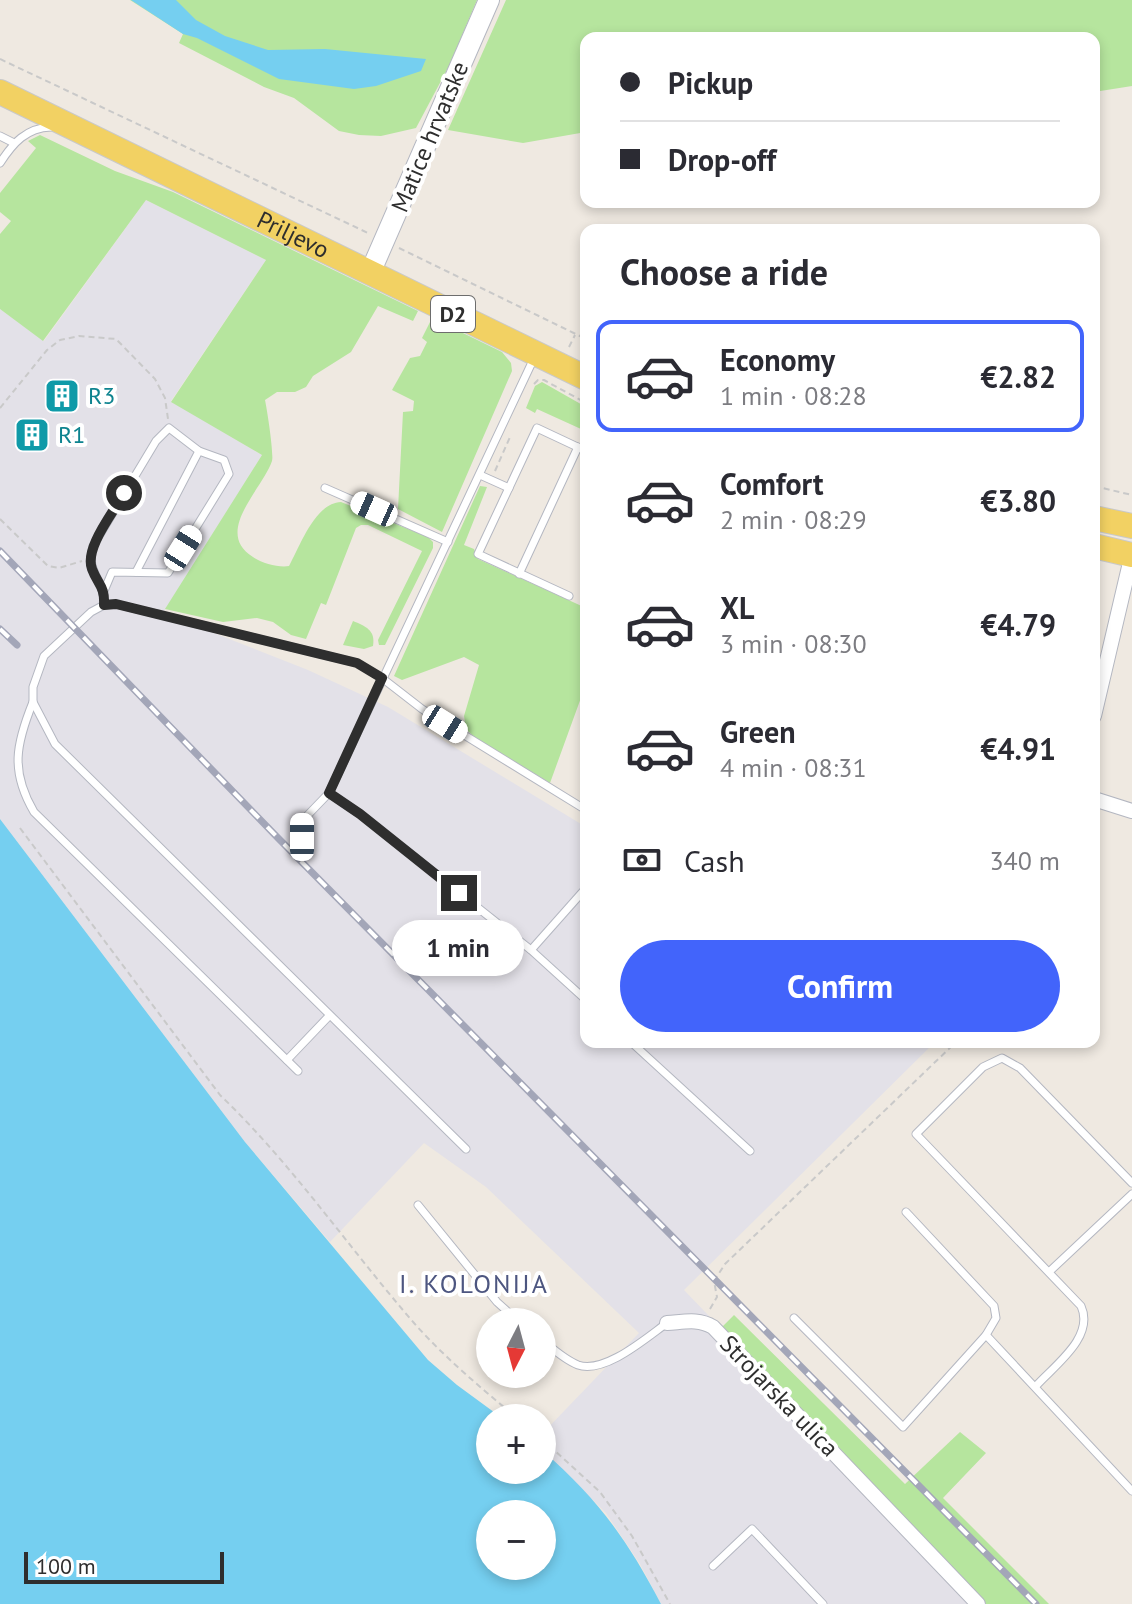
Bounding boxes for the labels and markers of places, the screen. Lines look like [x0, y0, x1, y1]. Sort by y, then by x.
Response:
building icon: R3 [43, 377, 81, 415]
place label: R3 [88, 380, 115, 411]
building icon: R1 [13, 416, 51, 454]
place label: R1 [58, 419, 85, 450]

